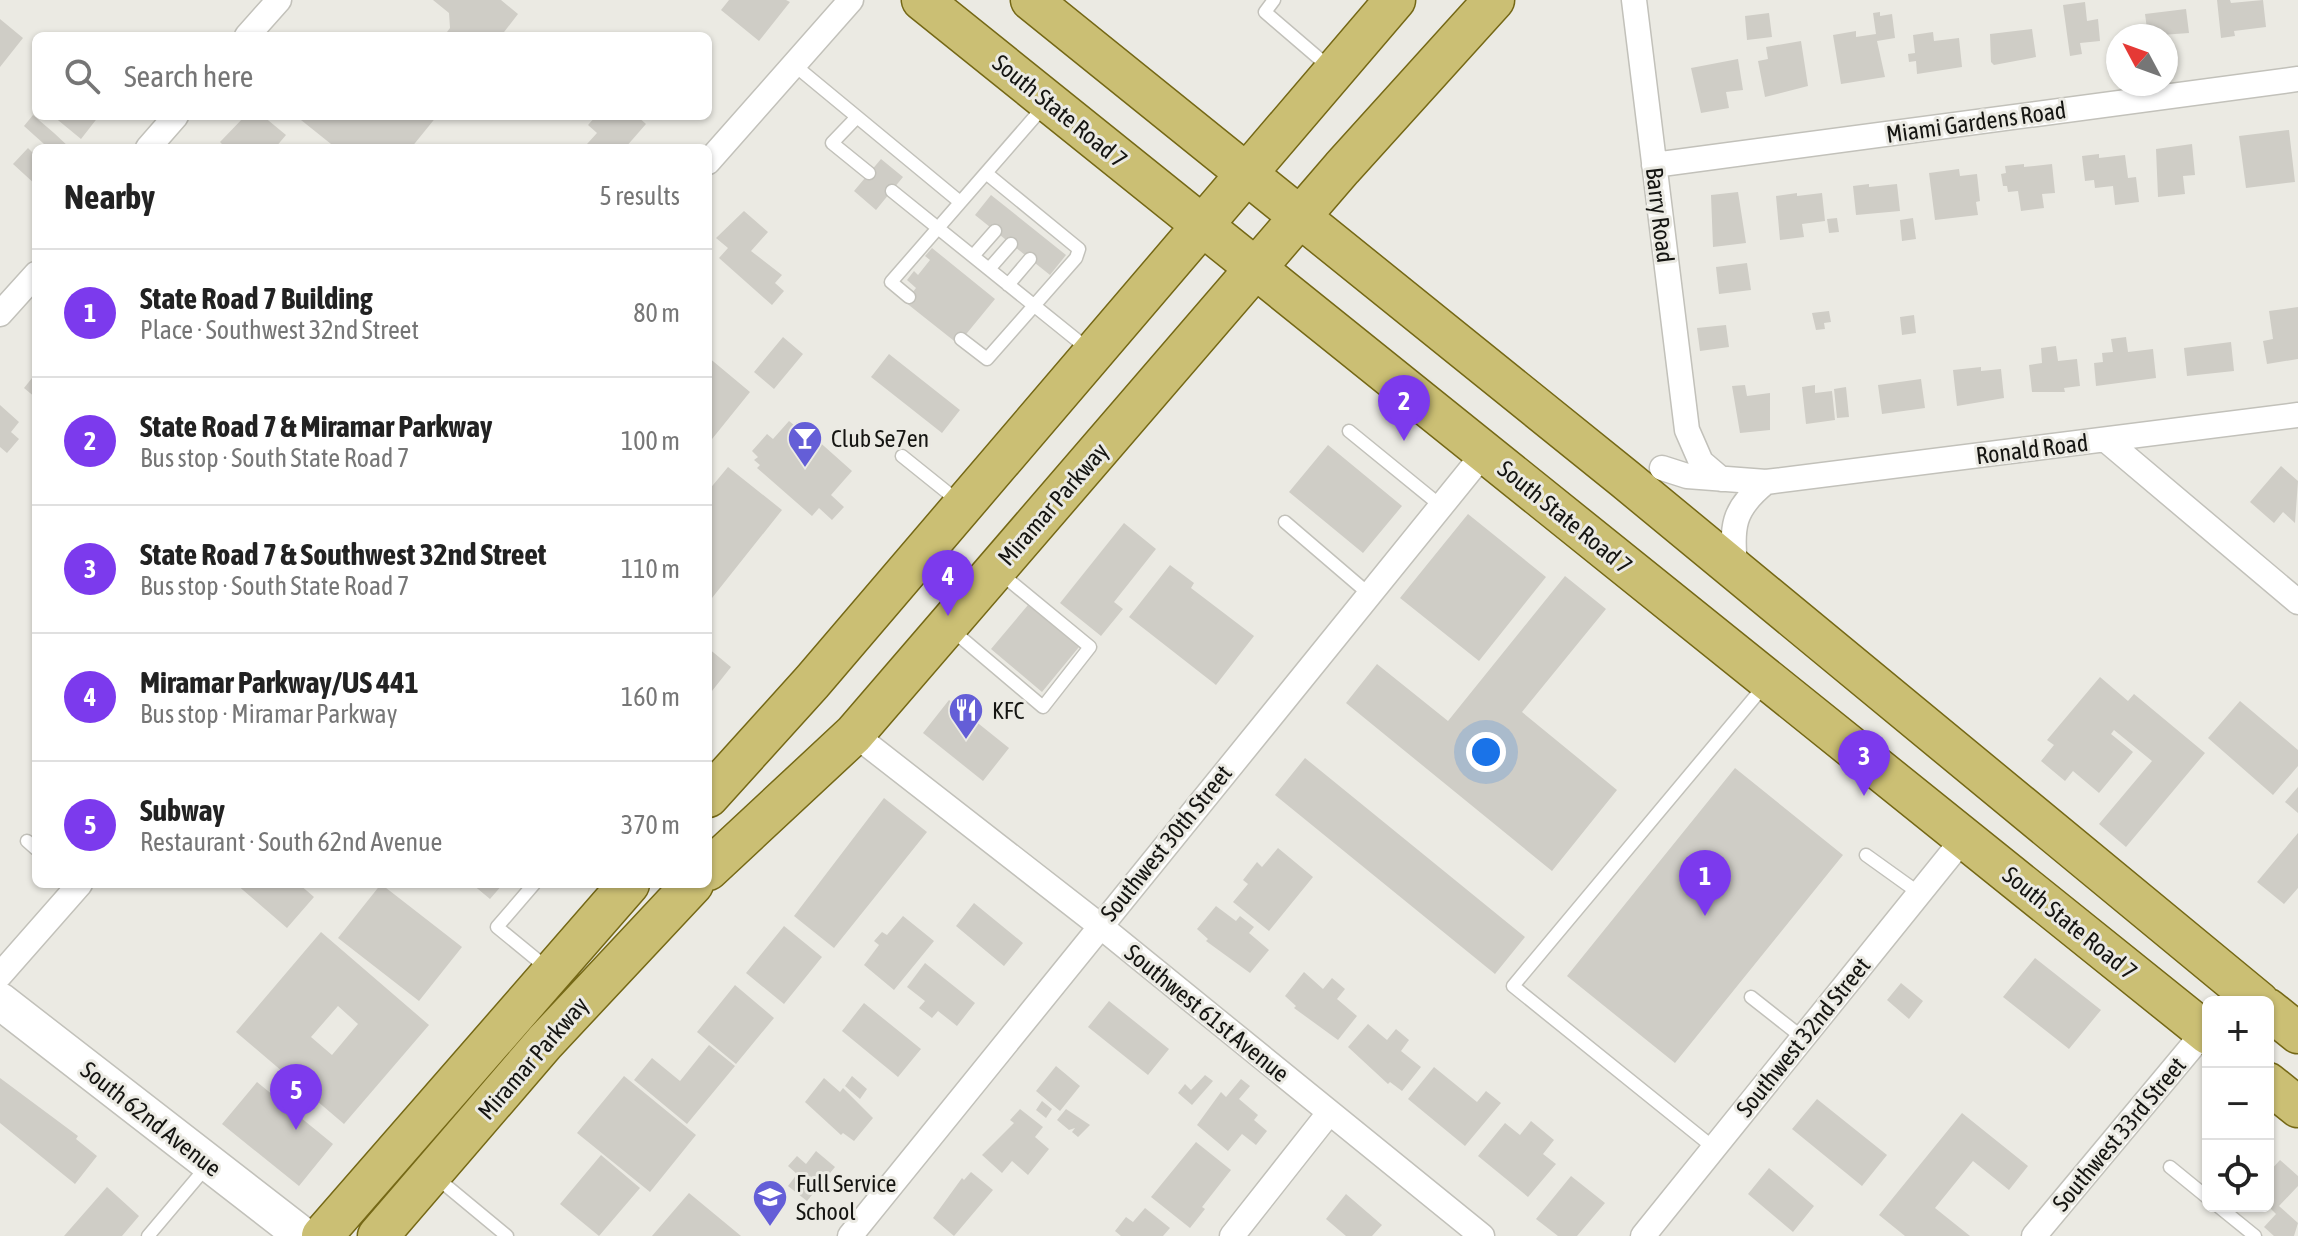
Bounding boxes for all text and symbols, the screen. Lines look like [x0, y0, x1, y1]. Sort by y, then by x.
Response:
north arrow [2106, 24, 2178, 96]
search box [32, 32, 712, 120]
street label: South State Road 7 [988, 49, 1132, 173]
icon: search [60, 54, 104, 98]
text: Search here [124, 59, 253, 93]
street label: Miami Gardens Road [1884, 96, 2068, 148]
street label: Barry Road [1641, 166, 1679, 264]
text: Nearby [64, 177, 155, 216]
text: 5 results [599, 181, 680, 211]
text: State Road 7 Building [140, 281, 373, 315]
text: 1 [84, 298, 96, 328]
text: 80 m [633, 298, 680, 328]
text: Place · Southwest 32nd Street [140, 315, 419, 345]
pin: 2 [1378, 375, 1430, 441]
text: State Road 7 & Miramar Parkway [140, 409, 492, 443]
bar icon: Club Se7en [786, 419, 824, 469]
place label: Club Se7en [831, 425, 929, 452]
text: 2 [84, 426, 96, 456]
text: 100 m [621, 426, 680, 456]
street label: Ronald Road [1974, 429, 2090, 469]
street label: Miramar Parkway [992, 437, 1114, 571]
text: Bus stop · South State Road 7 [140, 443, 409, 473]
street label: South State Road 7 [1493, 455, 1637, 579]
text: State Road 7 & Southwest 32nd Street [140, 537, 546, 571]
pin: 4 [922, 550, 974, 616]
text: 3 [84, 554, 96, 584]
text: 110 m [621, 554, 680, 584]
text: Bus stop · South State Road 7 [140, 571, 409, 601]
text: Miramar Parkway/US 441 [140, 665, 419, 699]
text: 4 [84, 682, 96, 712]
text: 160 m [621, 682, 680, 712]
restaurant icon: KFC [947, 691, 985, 741]
place label: KFC [992, 697, 1024, 724]
text: Bus stop · Miramar Parkway [140, 699, 397, 729]
pin: 3 [1838, 730, 1890, 796]
your location [1466, 732, 1506, 772]
street label: Southwest 30th Street [1095, 760, 1237, 926]
text: Subway [140, 793, 225, 827]
text: 5 [84, 810, 96, 840]
text: 370 m [621, 810, 680, 840]
text: Restaurant · South 62nd Avenue [140, 827, 442, 857]
pin: 1 [1679, 850, 1731, 916]
street label: South State Road 7 [1998, 861, 2142, 985]
street label: Southwest 61st Avenue [1120, 939, 1294, 1087]
street label: Southwest 32nd Street [1731, 952, 1875, 1122]
street label: Miramar Parkway [472, 991, 594, 1125]
map controls [2202, 996, 2274, 1212]
button: + [2202, 996, 2274, 1068]
street label: Southwest 33rd Street [2047, 1052, 2191, 1216]
street label: South 62nd Avenue [76, 1056, 226, 1182]
pin: 5 [270, 1064, 322, 1130]
button: − [2202, 1068, 2274, 1140]
button: locate [2202, 1140, 2274, 1212]
place label: Full Service School [796, 1170, 896, 1225]
school or university icon: Full Service School [751, 1178, 789, 1228]

